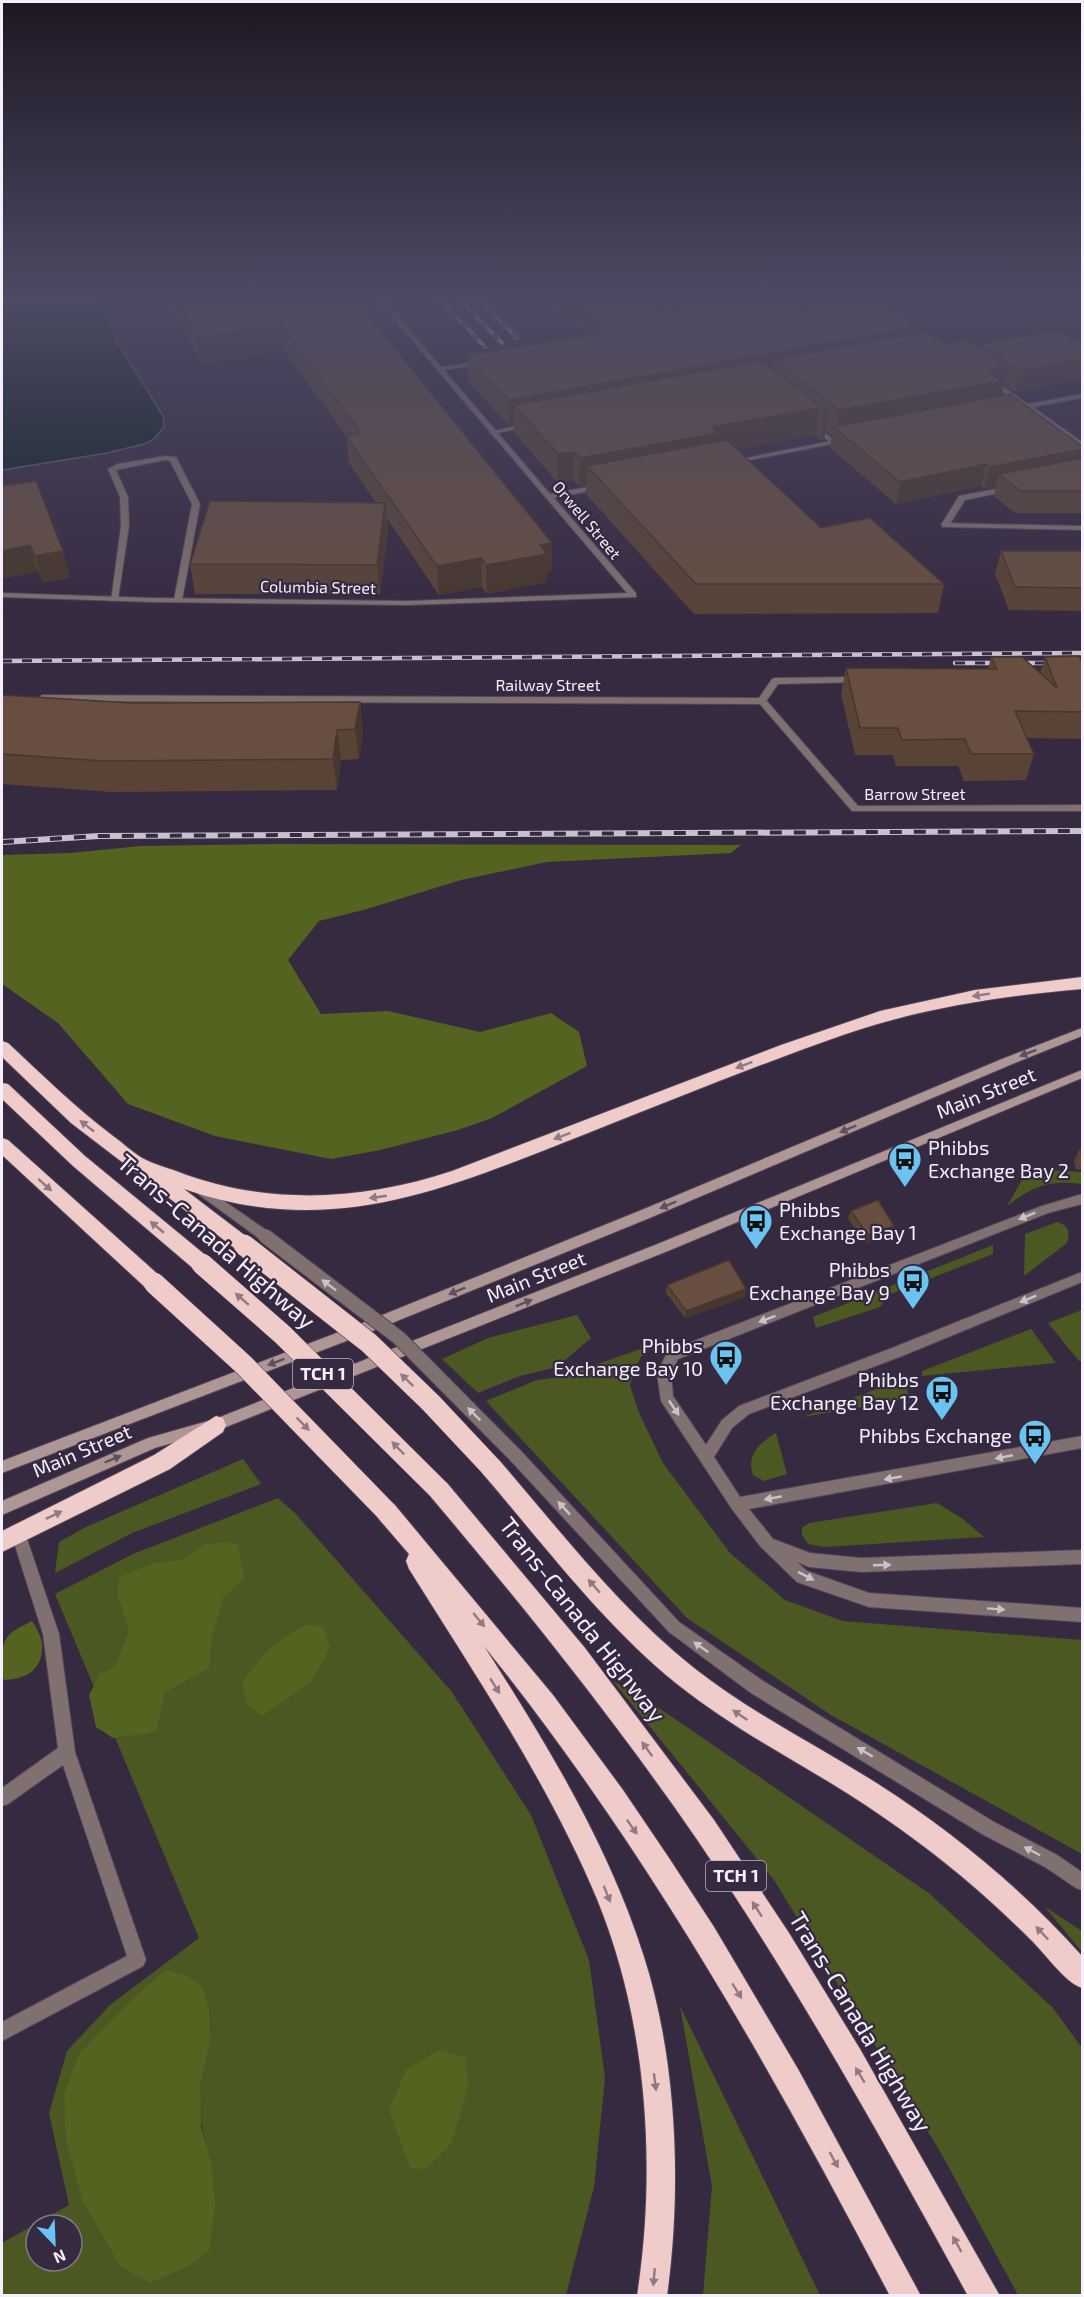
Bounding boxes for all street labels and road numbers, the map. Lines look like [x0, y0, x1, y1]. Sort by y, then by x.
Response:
street label: Orwell Street [549, 477, 626, 563]
street label: Columbia Street [260, 576, 376, 597]
street label: Railway Street [495, 675, 601, 694]
street label: Barrow Street [864, 784, 966, 803]
street label: Main Street [932, 1061, 1039, 1123]
street label: Trans-Canada Highway [112, 1147, 322, 1335]
street label: Main Street [482, 1245, 589, 1307]
road number: TCH 1 [293, 1359, 353, 1389]
street label: Main Street [29, 1418, 135, 1482]
street label: Trans-Canada Highway [494, 1511, 673, 1728]
road number: TCH 1 [706, 1861, 766, 1891]
street label: Trans-Canada Highway [784, 1906, 939, 2137]

